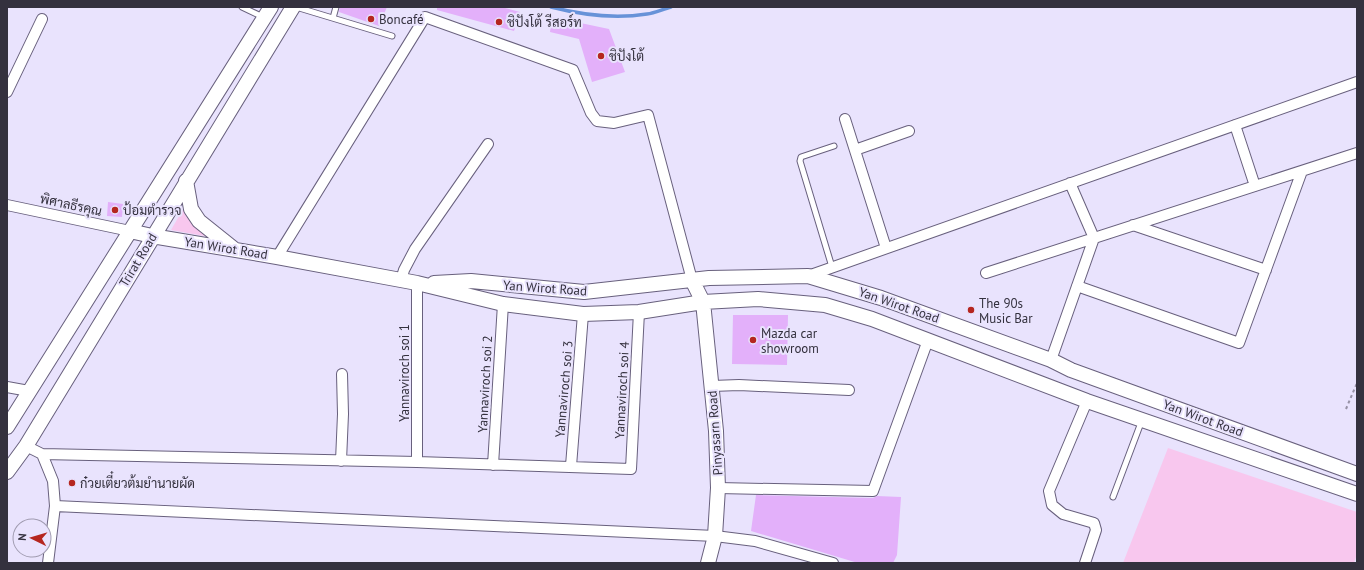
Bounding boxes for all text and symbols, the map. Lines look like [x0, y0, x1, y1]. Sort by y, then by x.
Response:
place label: Boncafé [379, 11, 424, 28]
place label: ชิปังโต้ รีสอร์ท [507, 13, 582, 31]
marker: Boncafé [366, 14, 376, 24]
marker: ชิปังโต้ รีสอร์ท [494, 17, 504, 27]
place label: ชิปังโต้ [609, 47, 645, 65]
marker: ชิปังโต้ [596, 51, 606, 61]
street label: พิศาลธีรคุณ [38, 189, 104, 221]
place label: ป้อมตำรวจ [123, 201, 182, 219]
marker: ป้อมตำรวจ [110, 205, 120, 215]
street label: Trirat Road [115, 230, 161, 290]
street label: Yan Wirot Road [183, 233, 269, 263]
street label: Yan Wirot Road [502, 277, 588, 299]
street label: Yan Wirot Road [856, 283, 942, 327]
place label: The 90s Music Bar [979, 295, 1033, 327]
marker: The 90s Music Bar [966, 305, 976, 315]
street label: Yannaviroch soi 1 [396, 324, 413, 422]
place label: Mazda car showroom [761, 325, 819, 357]
street label: Yannaviroch soi 2 [474, 335, 496, 433]
marker: Mazda car showroom [748, 335, 758, 345]
street label: Yannaviroch soi 3 [551, 340, 577, 438]
street label: Yannaviroch soi 4 [611, 341, 633, 439]
street label: Pinyasarn Road [704, 390, 726, 476]
street label: Yan Wirot Road [1161, 396, 1245, 440]
place label: ก๋วยเตี๋ยวต้มยำนายผัด [80, 471, 195, 492]
marker: ก๋วยเตี๋ยวต้มยำนายผัด [67, 478, 77, 488]
north arrow [12, 518, 52, 558]
text: N [15, 533, 29, 541]

